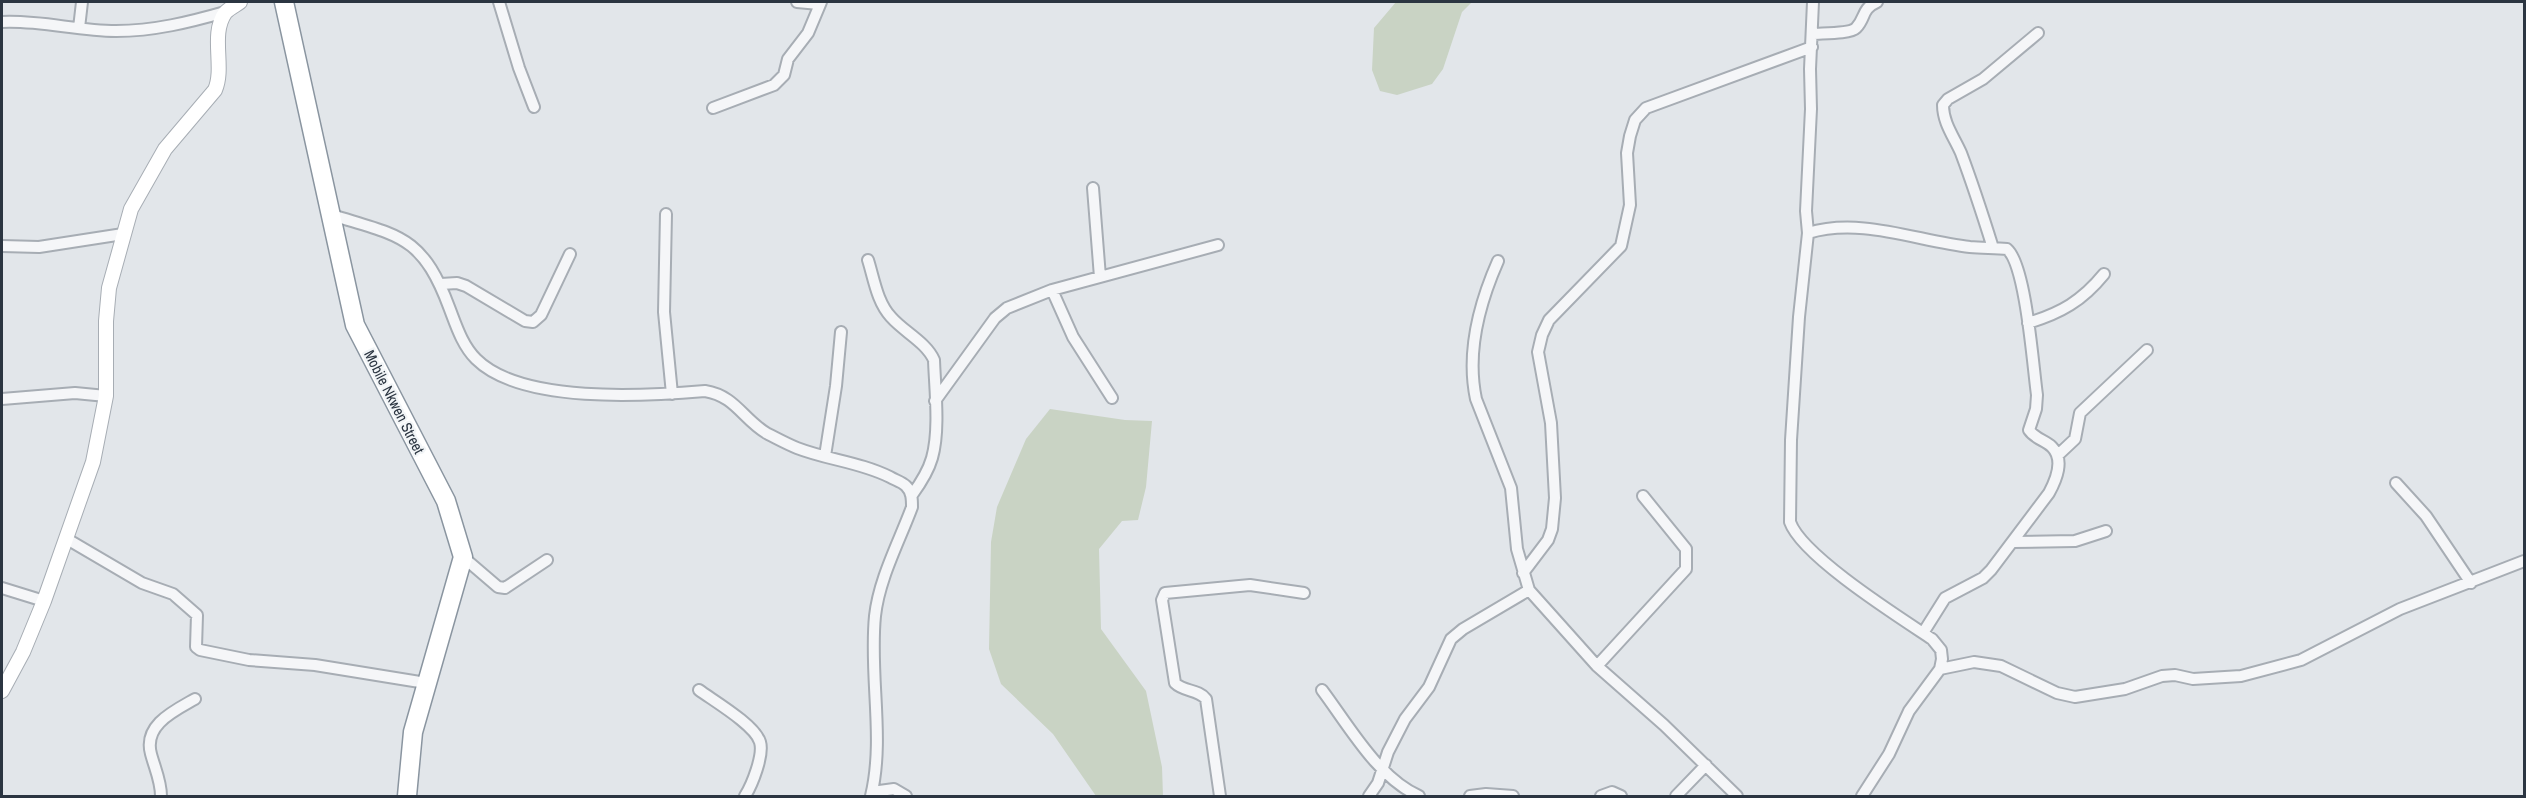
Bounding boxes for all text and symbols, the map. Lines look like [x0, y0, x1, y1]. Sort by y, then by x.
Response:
street label: Mobile Nkwen Street [359, 346, 430, 458]

